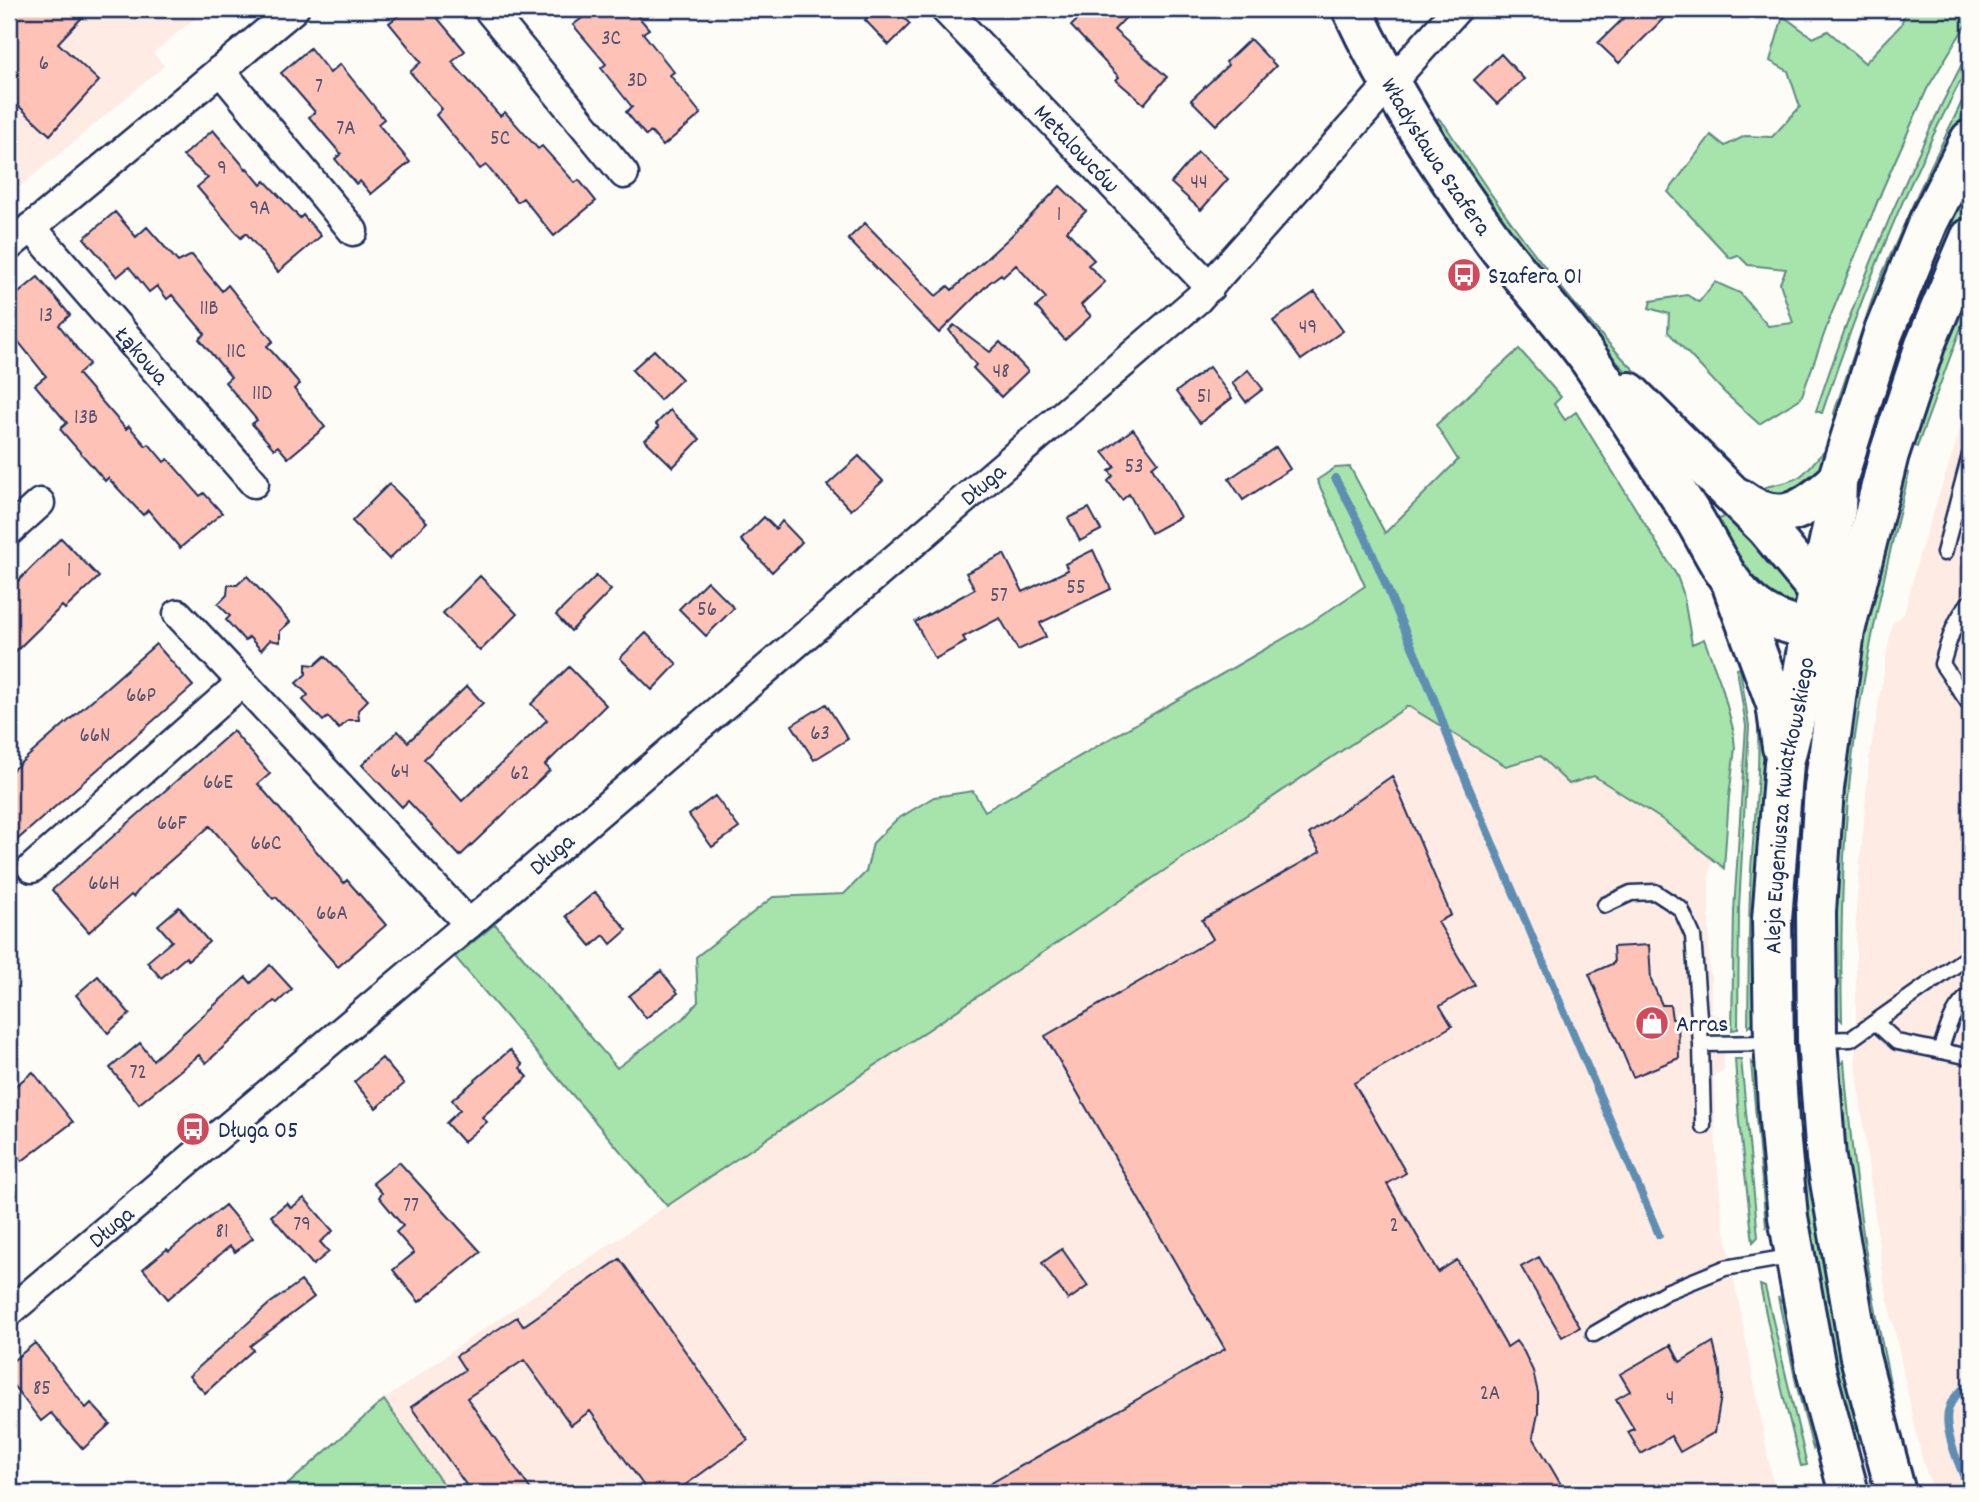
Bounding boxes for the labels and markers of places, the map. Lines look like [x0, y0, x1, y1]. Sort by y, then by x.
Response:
bus stop icon: Szafera 01 [1445, 256, 1483, 294]
place label: Szafera 01 [1488, 261, 1582, 295]
shop icon: Arras [1633, 1004, 1671, 1042]
place label: Arras [1676, 1009, 1728, 1043]
bus stop icon: Długa 05 [174, 1110, 212, 1148]
place label: Długa 05 [218, 1115, 298, 1149]

